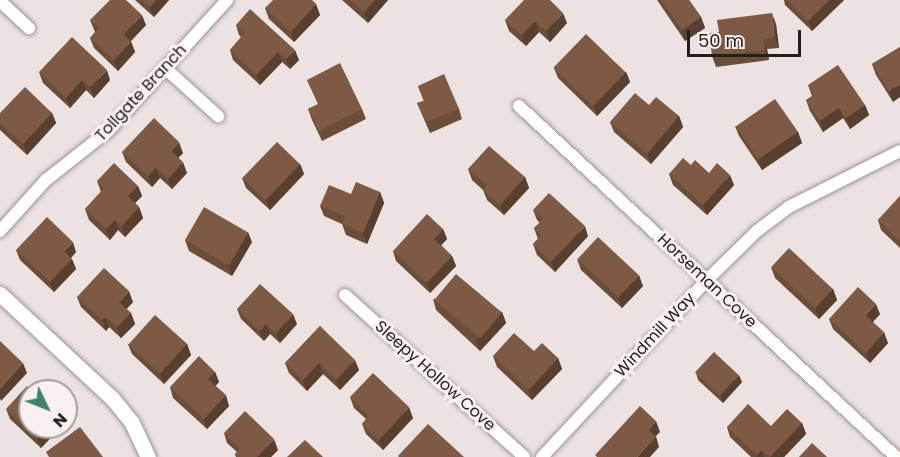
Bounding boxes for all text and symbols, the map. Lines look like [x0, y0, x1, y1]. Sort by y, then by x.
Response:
scale bar [690, 18, 804, 56]
text: 50 m [698, 28, 744, 53]
street label: Tollgate Branch [91, 41, 191, 145]
street label: Horseman Cove [653, 230, 761, 332]
street label: Windmill Way [611, 289, 699, 381]
street label: Sleepy Hollow Cove [371, 317, 499, 435]
north arrow [18, 379, 78, 439]
text: N [48, 408, 73, 432]

